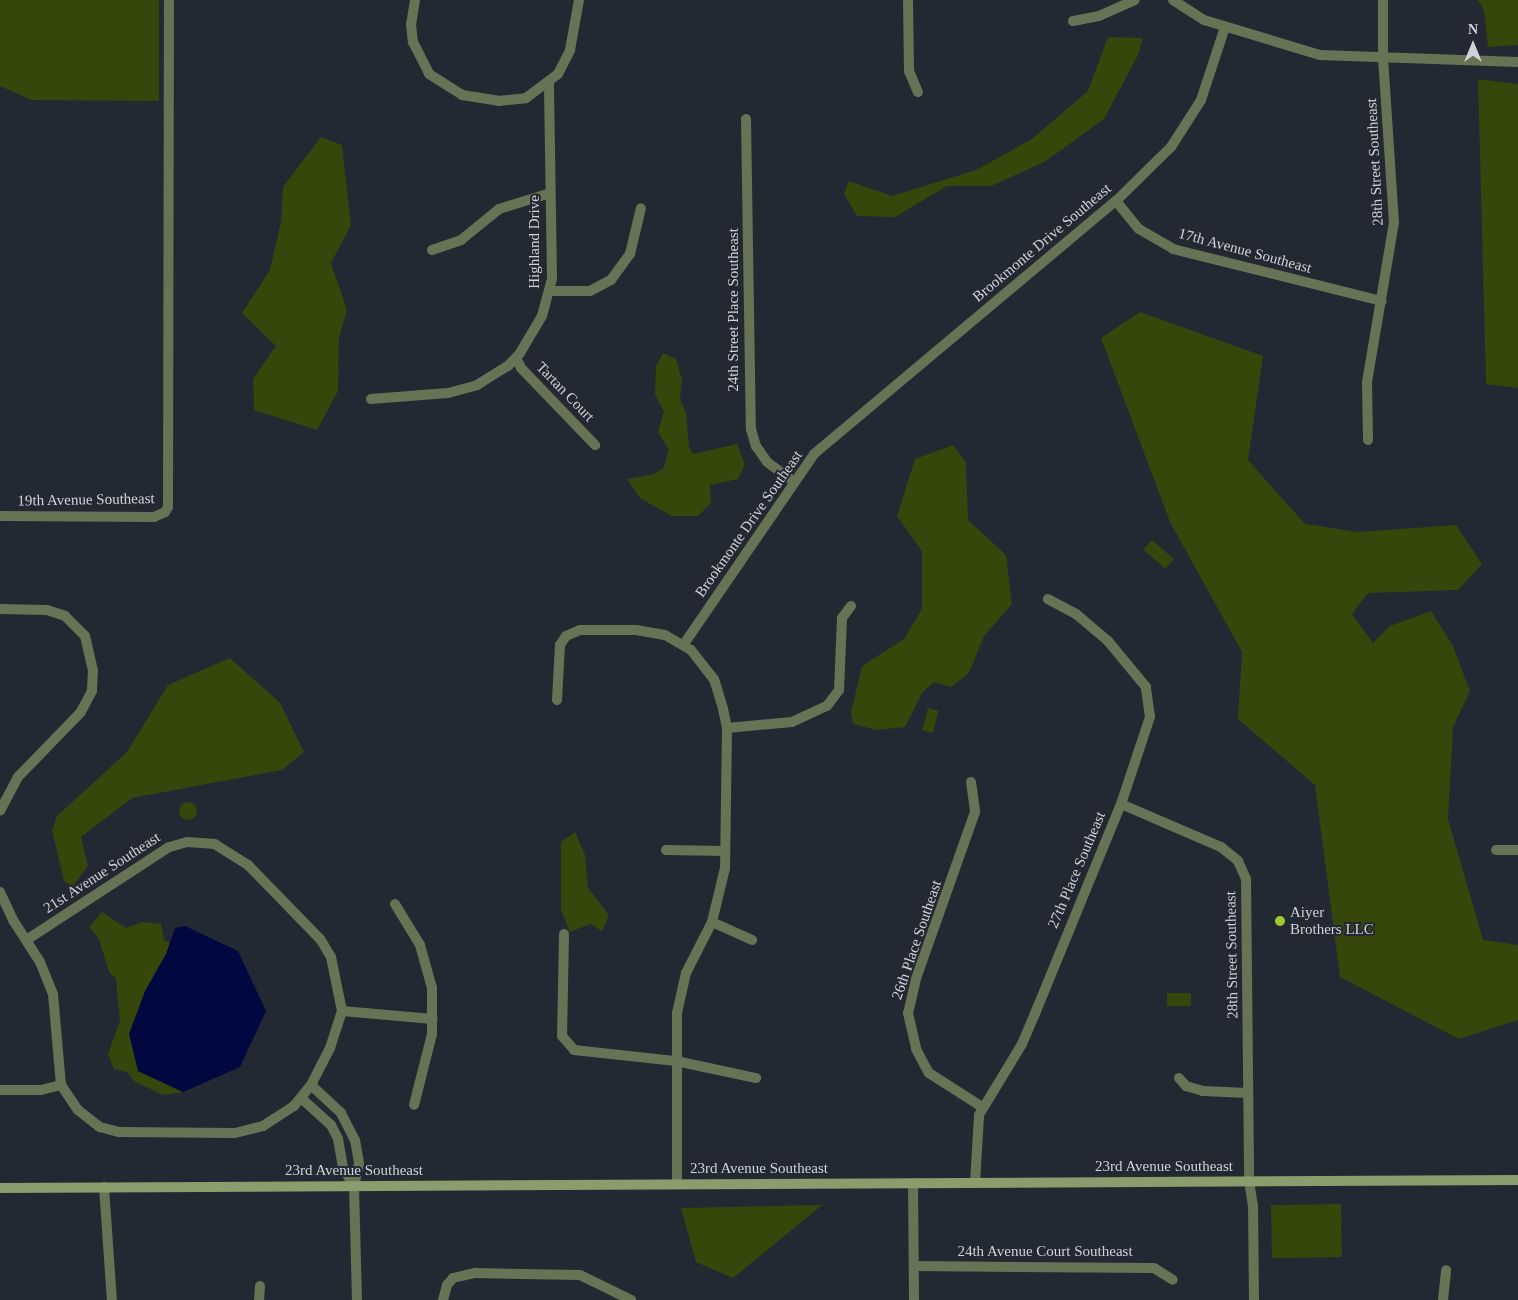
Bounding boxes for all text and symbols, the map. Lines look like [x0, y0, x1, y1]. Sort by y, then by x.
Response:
north arrow [1448, 20, 1498, 70]
text: N [1468, 22, 1478, 37]
street label: 28th Street Southeast [1363, 98, 1387, 226]
street label: Brookmonte Drive Southeast [969, 180, 1115, 306]
street label: Highland Drive [526, 195, 544, 289]
street label: 17th Avenue Southeast [1176, 224, 1314, 278]
street label: 24th Street Place Southeast [725, 228, 743, 392]
street label: Tartan Court [532, 358, 598, 426]
street label: Brookmonte Drive Southeast [691, 447, 807, 601]
street label: 19th Avenue Southeast [17, 490, 155, 510]
street label: 27th Place Southeast [1044, 809, 1110, 931]
street label: 21st Avenue Southeast [40, 828, 164, 918]
street label: 26th Place Southeast [888, 878, 946, 1002]
street label: 28th Street Southeast [1222, 891, 1242, 1019]
place label: Aiyer Brothers LLC [1290, 903, 1374, 938]
marker: Aiyer Brothers LLC [1274, 915, 1286, 927]
street label: 23rd Avenue Southeast [1095, 1158, 1233, 1176]
street label: 23rd Avenue Southeast [690, 1160, 828, 1178]
street label: 23rd Avenue Southeast [285, 1162, 423, 1180]
street label: 24th Avenue Court Southeast [957, 1243, 1133, 1261]

